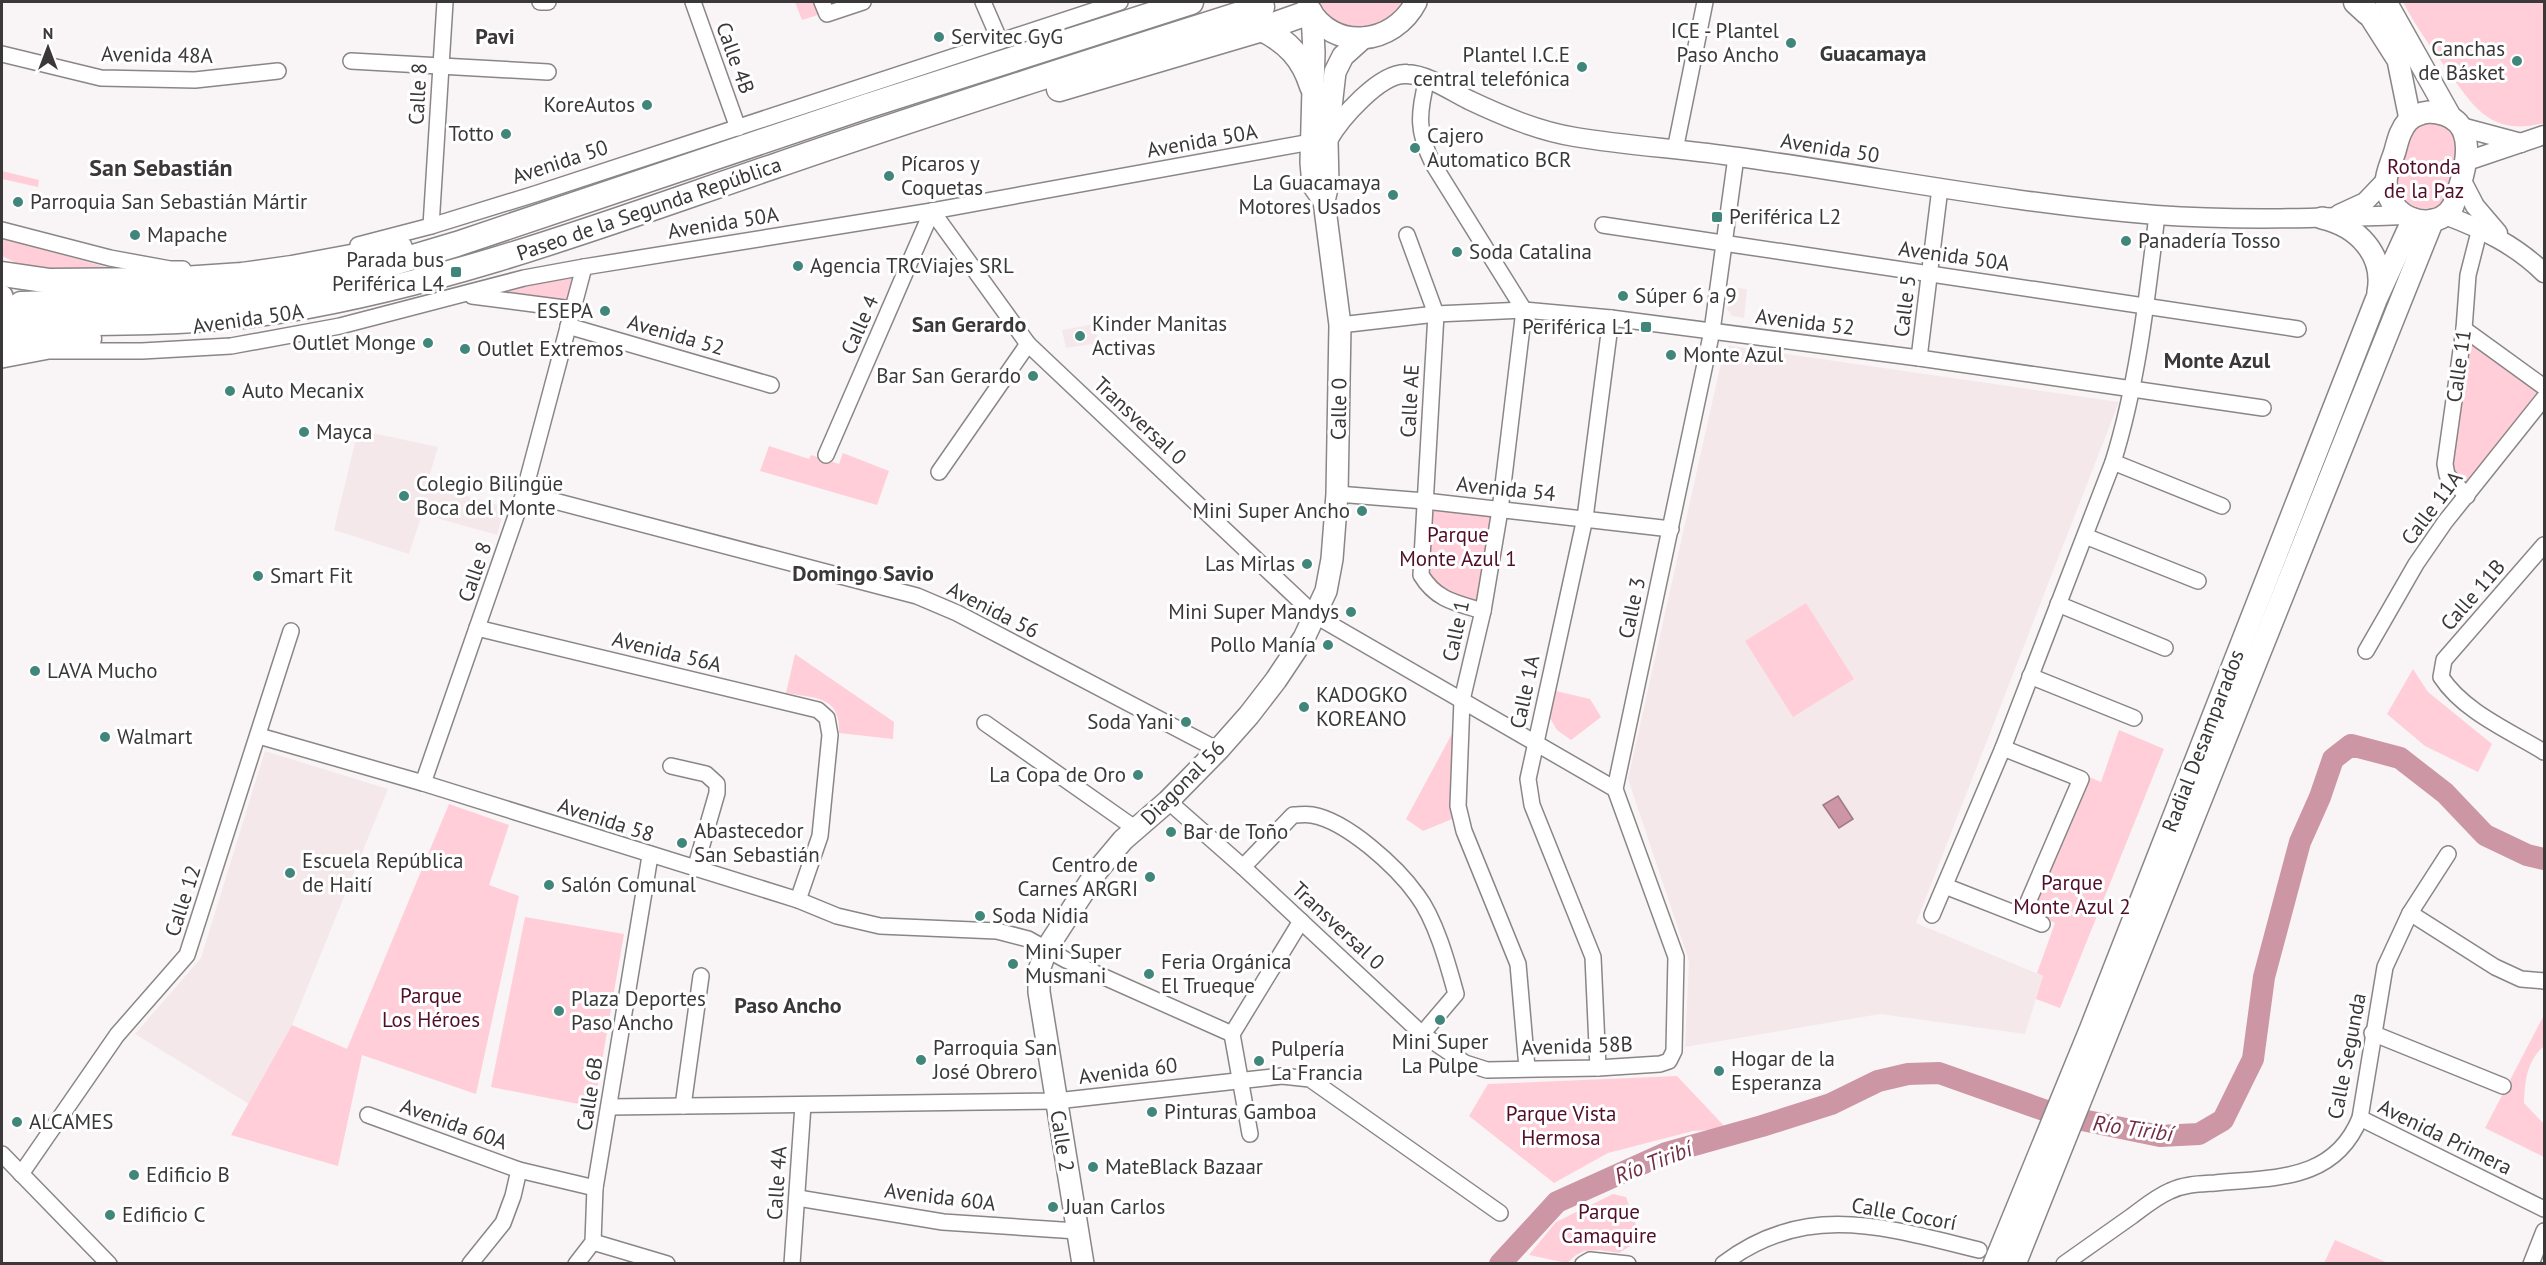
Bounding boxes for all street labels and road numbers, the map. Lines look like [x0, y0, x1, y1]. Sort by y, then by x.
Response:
street label: Calle 4B [710, 18, 761, 97]
street label: Avenida 48A [101, 40, 214, 69]
street label: Calle 8 [402, 62, 433, 126]
street label: Avenida 50A [1145, 117, 1260, 164]
street label: Avenida 50 [1779, 126, 1881, 169]
street label: Avenida 50 [508, 133, 611, 190]
street label: Paseo de la Segunda República [513, 150, 785, 267]
street label: Avenida 50A [666, 200, 781, 245]
street label: Avenida 50A [1897, 234, 2012, 277]
street label: Calle 5 [1887, 274, 1922, 338]
street label: Calle 4 [835, 291, 884, 359]
street label: Avenida 50A [191, 297, 306, 340]
street label: Avenida 52 [1754, 302, 1856, 341]
street label: Avenida 52 [625, 308, 728, 361]
street label: Calle 11 [2440, 328, 2477, 404]
street label: Calle AE [1394, 364, 1425, 438]
street label: Transversal 0 [1088, 371, 1193, 471]
street label: Calle 0 [1324, 378, 1353, 440]
street label: Calle 11A [2395, 465, 2469, 550]
street label: Avenida 54 [1455, 470, 1557, 507]
street label: Calle 8 [452, 538, 497, 606]
street label: Calle 11B [2434, 553, 2511, 636]
street label: Avenida 56 [943, 575, 1044, 644]
street label: Calle 3 [1612, 575, 1651, 641]
street label: Calle 1 [1436, 598, 1475, 664]
street label: Avenida 56A [610, 625, 725, 678]
street label: Radial Desamparados [2155, 646, 2250, 836]
street label: Calle 1A [1504, 652, 1546, 731]
street label: Diagonal 56 [1135, 735, 1231, 831]
street label: Avenida 58 [555, 791, 658, 848]
street label: Calle 12 [158, 862, 207, 940]
street label: Transversal 0 [1286, 876, 1391, 976]
street label: Calle Segunda [2321, 991, 2372, 1121]
street label: Avenida 58B [1521, 1030, 1633, 1061]
street label: Avenida 60 [1077, 1051, 1179, 1090]
street label: Calle 6B [570, 1055, 609, 1133]
street label: Avenida 60A [397, 1092, 512, 1156]
street label: Avenida Primera [2374, 1093, 2517, 1181]
street label: Calle 2 [1044, 1108, 1081, 1174]
street label: Calle 4A [760, 1144, 793, 1221]
street label: Avenida 60A [883, 1176, 998, 1217]
street label: Calle Cocorí [1849, 1191, 1959, 1236]

